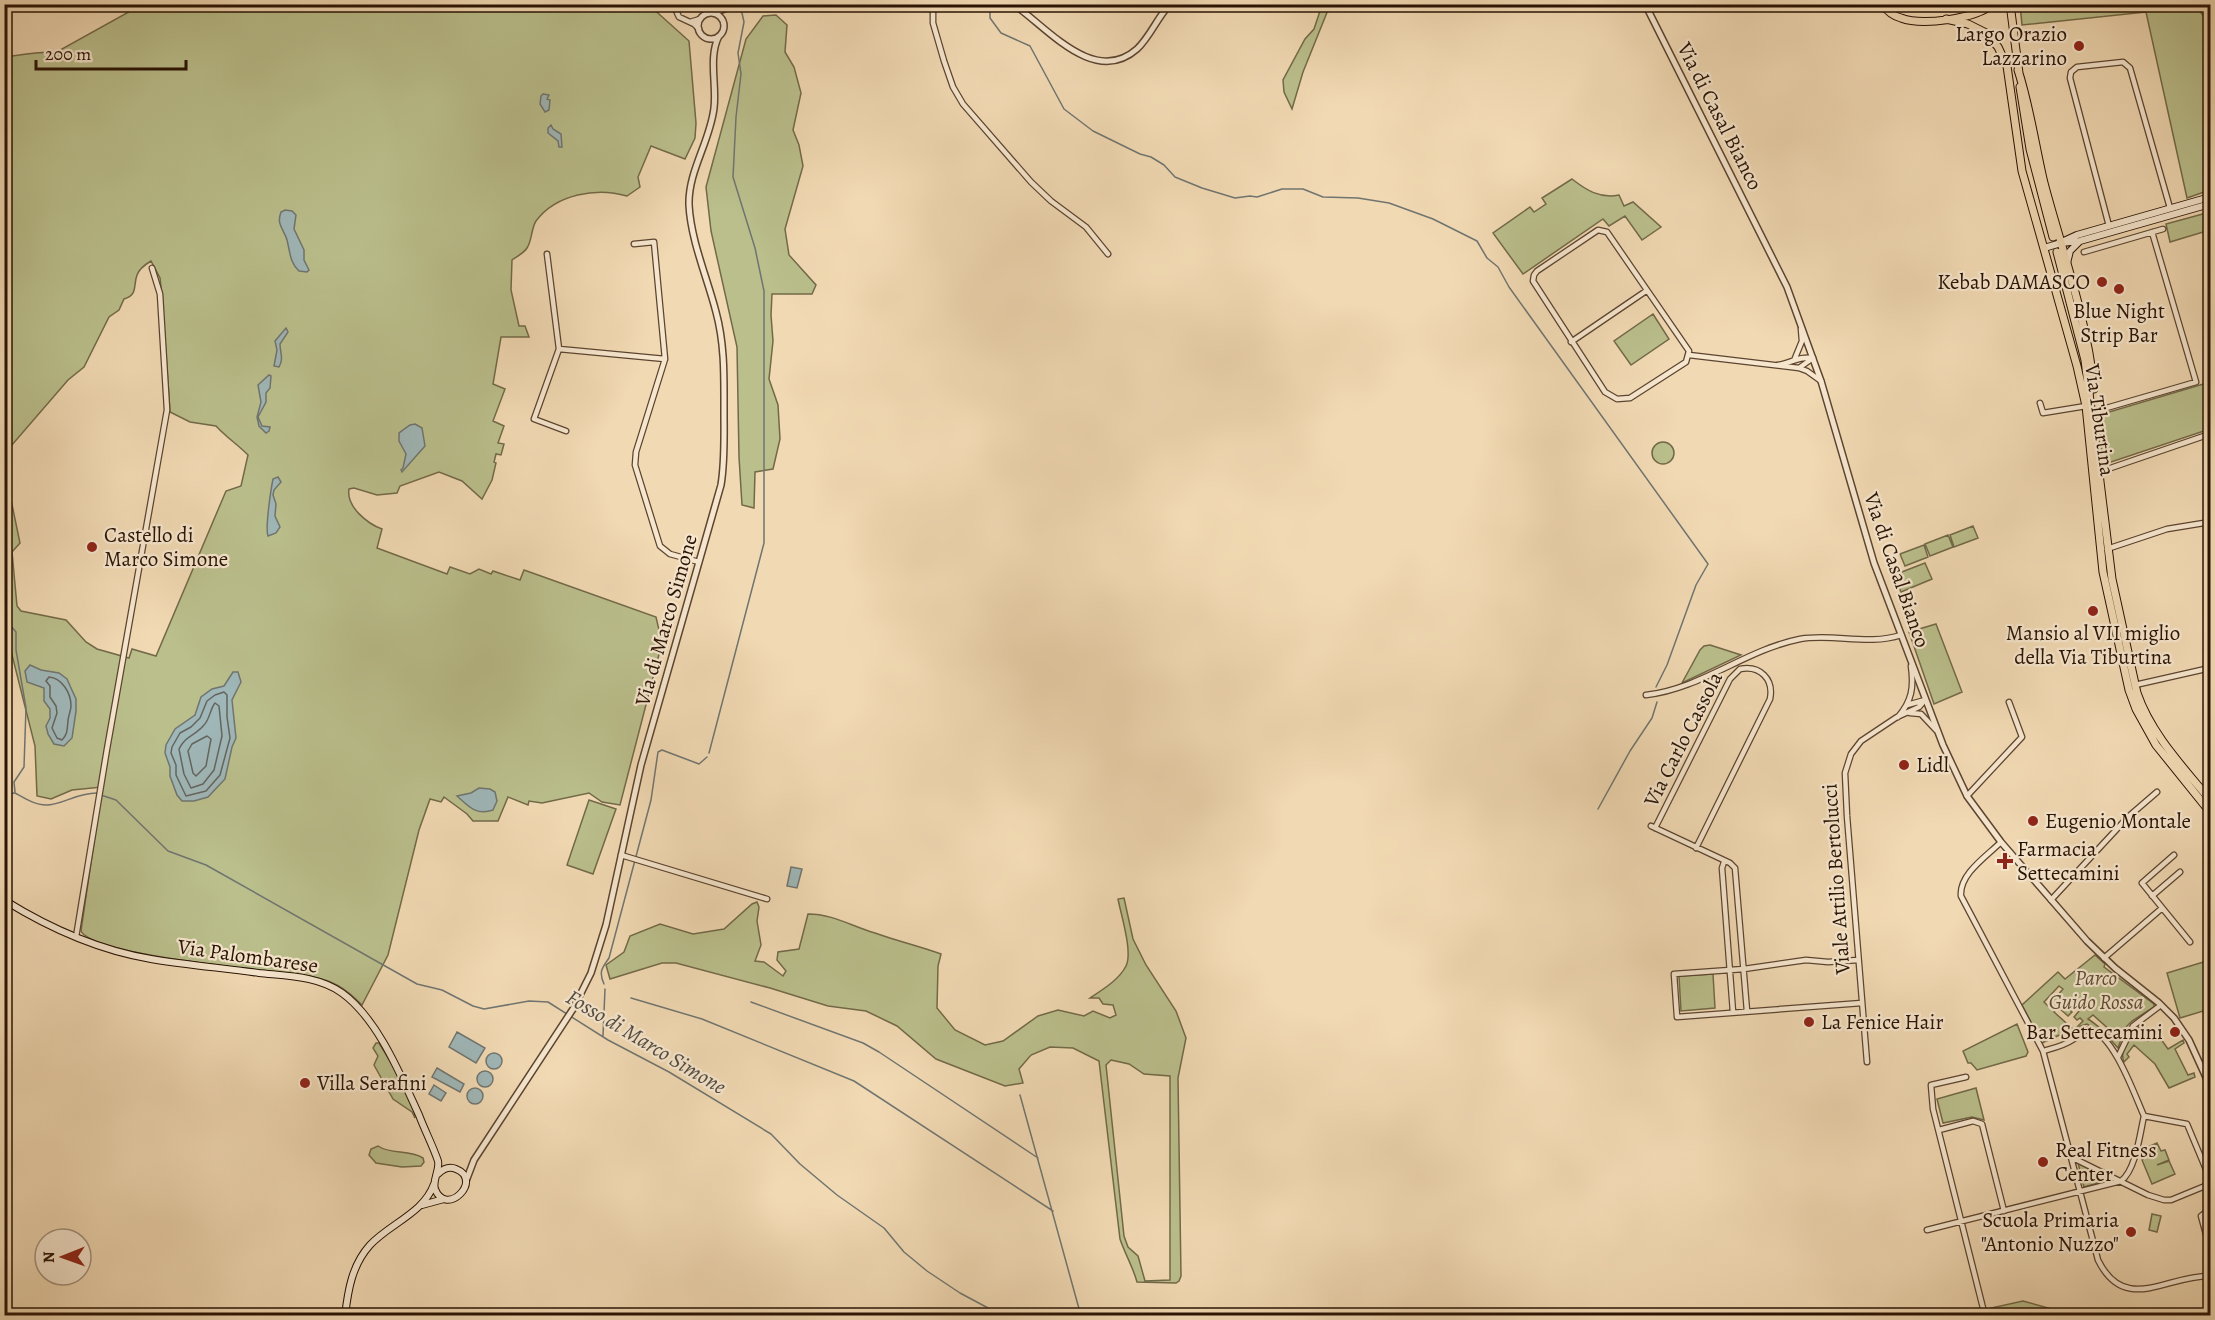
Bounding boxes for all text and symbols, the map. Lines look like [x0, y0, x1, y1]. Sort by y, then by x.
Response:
place label: Largo Orazio Lazzarino [1955, 20, 2067, 72]
scale bar [36, 33, 186, 71]
street label: Via di Casal Bianco [1670, 36, 1769, 195]
marker: Largo Orazio Lazzarino [2072, 39, 2086, 53]
text: 200 m [45, 42, 91, 66]
place label: Kebab DAMASCO [1937, 268, 2090, 296]
marker: Kebab DAMASCO [2095, 275, 2109, 289]
marker: Blue Night Strip Bar [2112, 282, 2126, 296]
place label: Blue Night Strip Bar [2073, 297, 2165, 349]
street label: Via Tiburtina [2078, 361, 2122, 478]
street label: Via di Casal Bianco [1857, 488, 1937, 651]
place label: Castello di Marco Simone [104, 521, 228, 573]
street label: Via di Marco Simone [628, 531, 704, 710]
marker: Castello di Marco Simone [85, 540, 99, 554]
marker: Mansio al VII miglio della Via Tiburtina [2086, 604, 2100, 618]
place label: Mansio al VII miglio della Via Tiburtina [2006, 619, 2180, 671]
street label: Via Carlo Cassola [1637, 667, 1729, 812]
place label: Lidl [1916, 751, 1949, 779]
marker: Lidl [1897, 758, 1911, 772]
street label: Viale Attilio Bertolucci [1815, 783, 1857, 976]
place label: Eugenio Montale [2045, 807, 2191, 835]
marker: Eugenio Montale [2026, 814, 2040, 828]
place label: Farmacia Settecamini [2017, 835, 2120, 887]
marker: Farmacia Settecamini [1998, 854, 2012, 868]
street label: Via Palombarese [175, 932, 320, 980]
park label: Parco Guido Rossa [2049, 964, 2144, 1016]
water label: Fosso di Marco Simone [560, 982, 732, 1102]
place label: La Fenice Hair [1821, 1008, 1944, 1036]
marker: La Fenice Hair [1802, 1015, 1816, 1029]
place label: Bar Settecamini [2026, 1018, 2163, 1046]
marker: Bar Settecamini [2168, 1025, 2182, 1039]
place label: Villa Serafini [316, 1069, 427, 1097]
marker: Villa Serafini [298, 1076, 312, 1090]
place label: Real Fitness Center [2055, 1136, 2157, 1188]
marker: Real Fitness Center [2036, 1155, 2050, 1169]
place label: Scuola Primaria "Antonio Nuzzo" [1981, 1206, 2119, 1258]
marker: Scuola Primaria "Antonio Nuzzo" [2124, 1225, 2138, 1239]
north arrow [33, 1227, 93, 1287]
text: N [38, 1251, 60, 1263]

